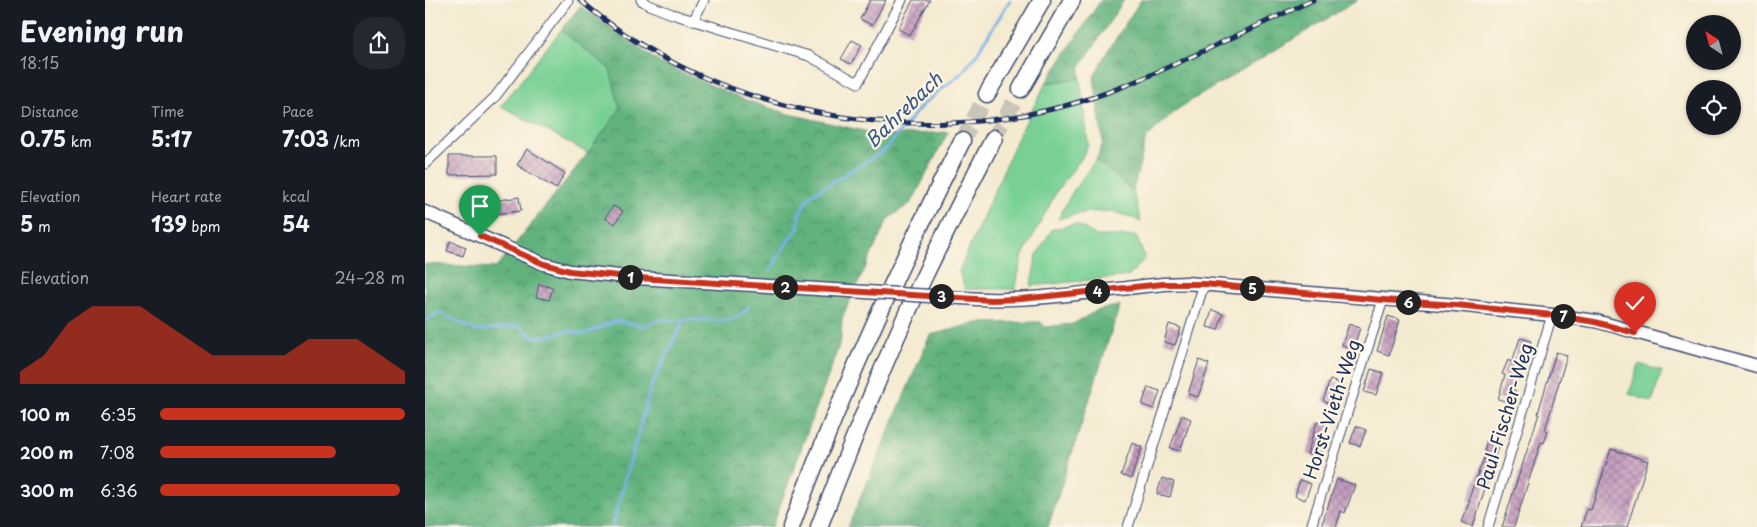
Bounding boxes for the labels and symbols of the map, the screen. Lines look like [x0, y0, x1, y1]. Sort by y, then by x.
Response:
north arrow [1686, 15, 1741, 70]
water label: Bahrebach [858, 64, 949, 153]
pin [459, 185, 501, 236]
pin: 1 [617, 264, 643, 290]
pin: 2 [773, 274, 797, 300]
pin: 5 [1239, 276, 1265, 300]
pin: 4 [1085, 278, 1109, 304]
pin [1614, 282, 1656, 333]
pin: 3 [929, 284, 953, 308]
pin: 6 [1395, 290, 1421, 314]
pin: 7 [1551, 304, 1575, 328]
street label: Horst-Vieth-Weg [1296, 336, 1366, 482]
street label: Paul-Fischer-Weg [1469, 339, 1539, 493]

